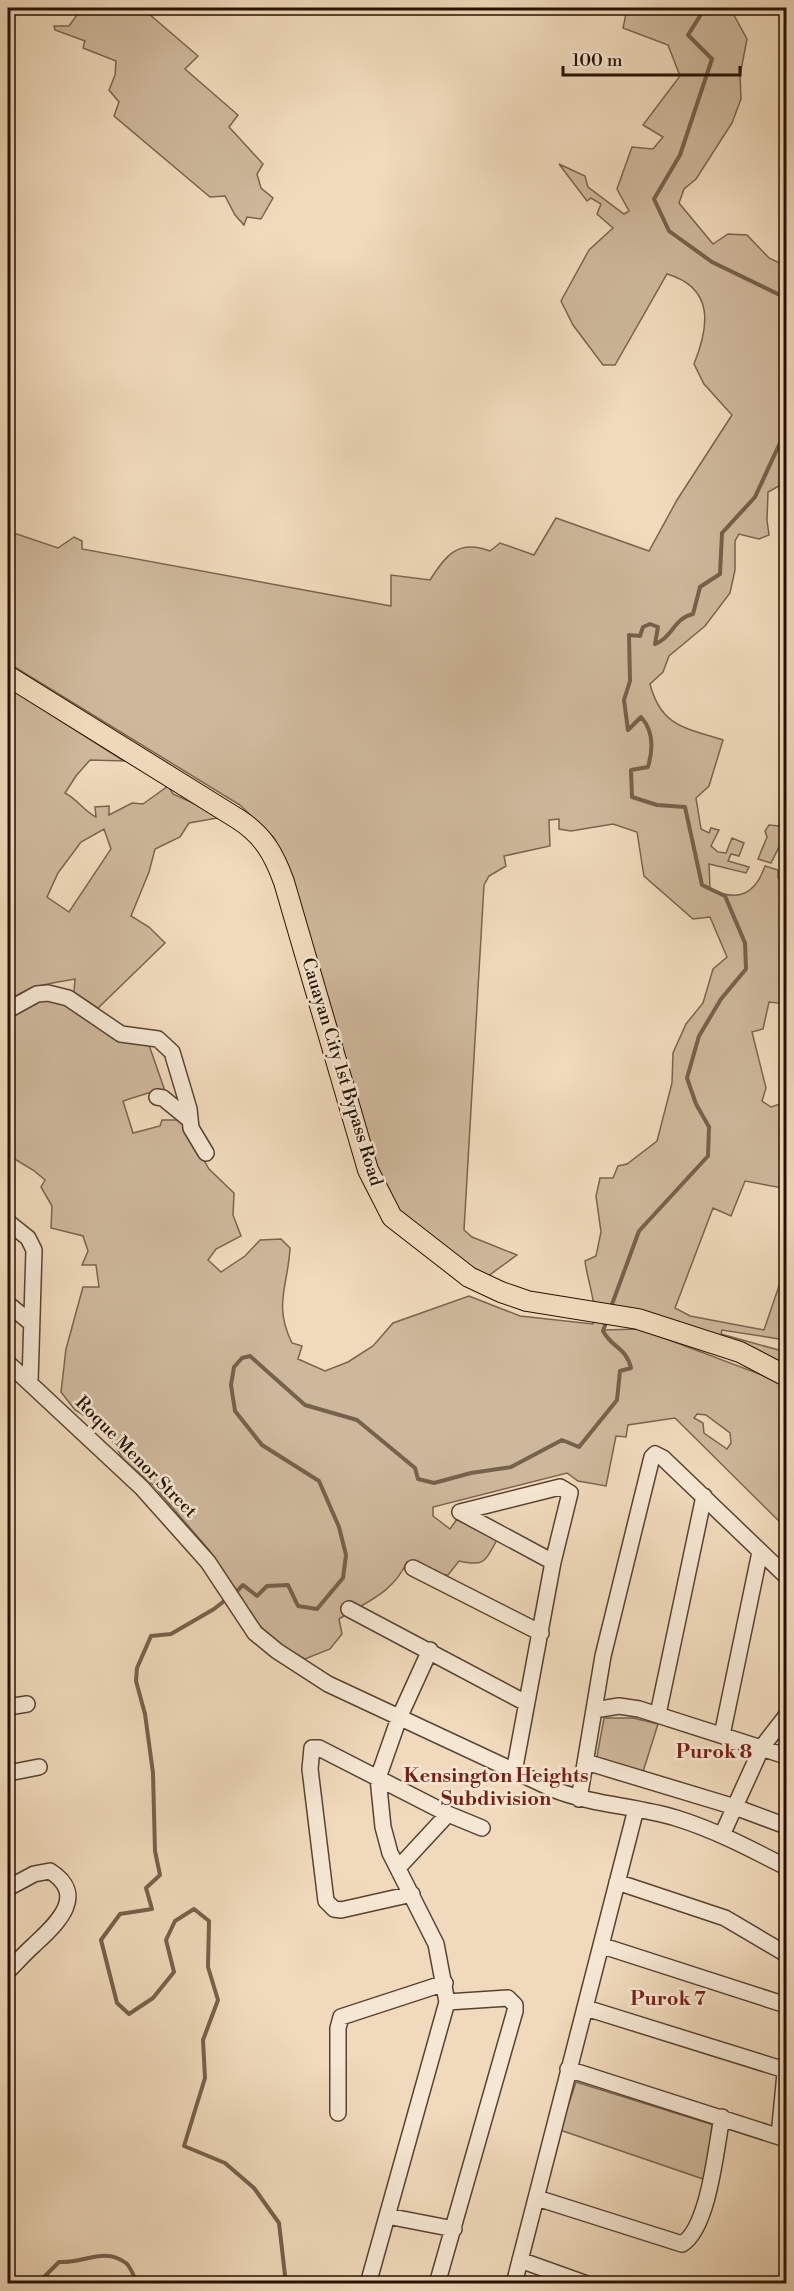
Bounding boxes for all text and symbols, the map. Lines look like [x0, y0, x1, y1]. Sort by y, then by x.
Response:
scale bar [563, 39, 740, 77]
text: 100 m [572, 49, 623, 72]
street label: Cauayan City 1st Bypass Road [296, 955, 388, 1190]
street label: Roque Menor Street [70, 1391, 202, 1523]
district label: Purok 8 [676, 1740, 753, 1765]
district label: Kensington Heights Subdivision [404, 1764, 588, 1812]
district label: Purok 7 [630, 1987, 706, 2012]

